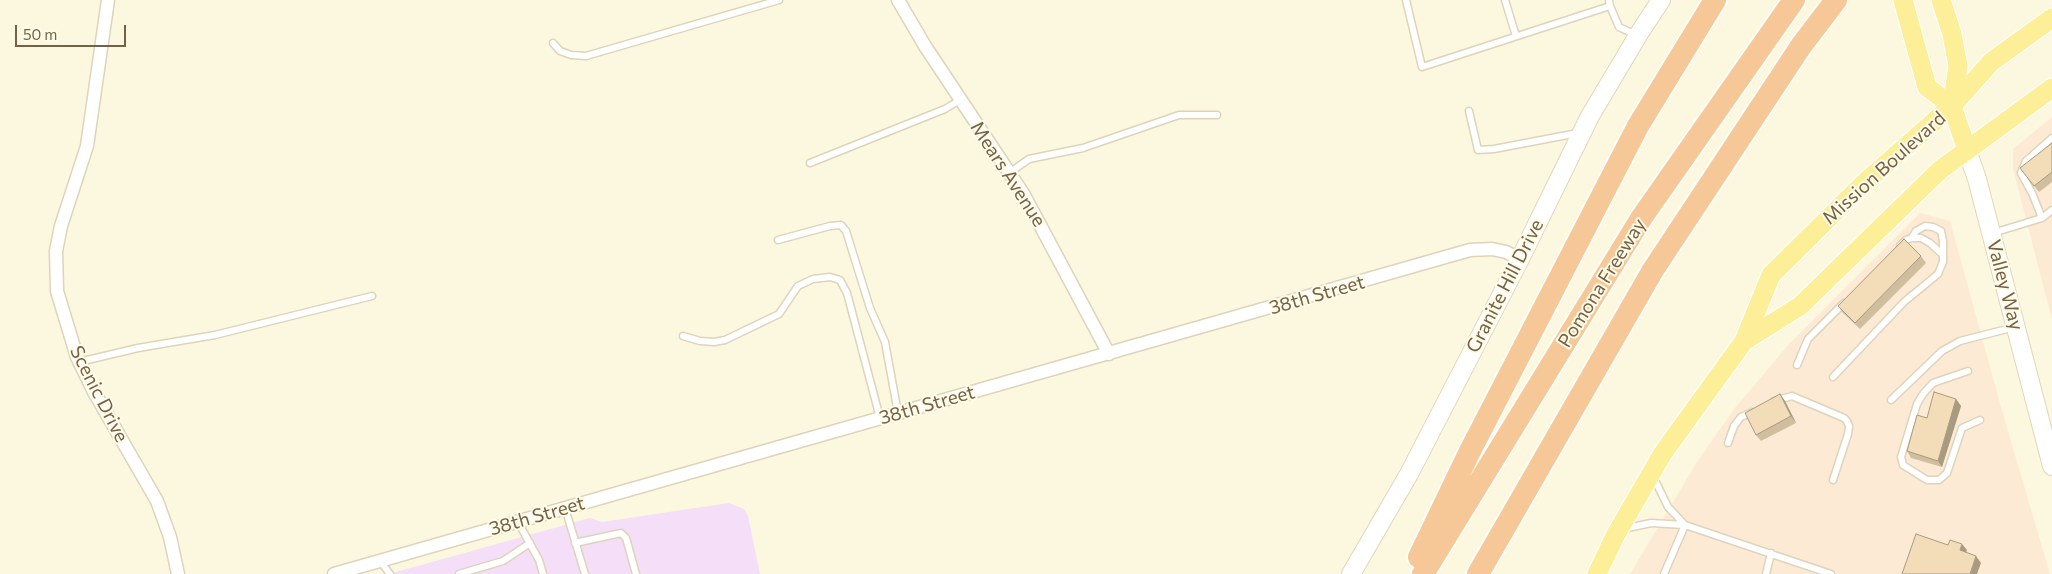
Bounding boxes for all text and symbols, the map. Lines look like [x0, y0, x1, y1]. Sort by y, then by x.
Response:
scale bar [18, 15, 129, 47]
text: 50 m [23, 25, 57, 43]
street label: Mission Boulevard [1818, 107, 1950, 229]
street label: Mears Avenue [965, 117, 1051, 231]
street label: Pomona Freeway [1553, 214, 1651, 352]
street label: Granite Hill Drive [1462, 215, 1548, 357]
street label: Valley Way [1982, 237, 2028, 333]
street label: 38th Street [1267, 270, 1367, 320]
street label: Scenic Drive [65, 342, 133, 446]
street label: 38th Street [877, 380, 977, 430]
street label: 38th Street [487, 491, 587, 541]

